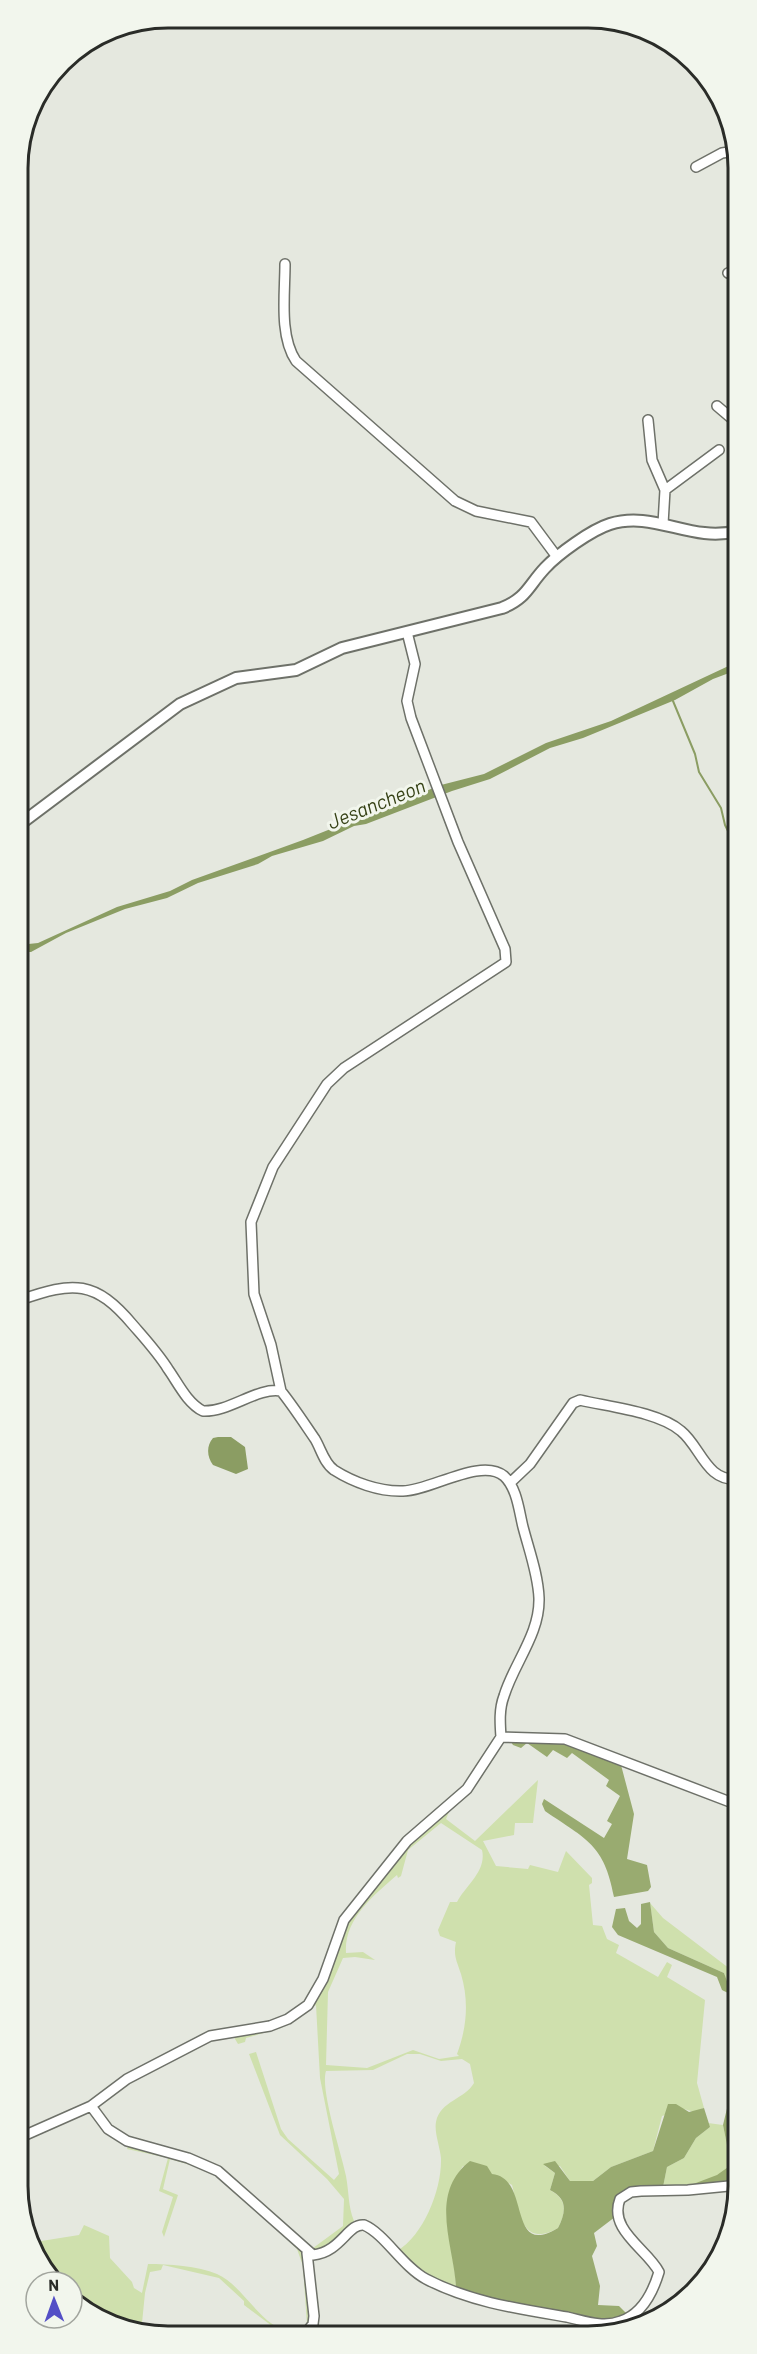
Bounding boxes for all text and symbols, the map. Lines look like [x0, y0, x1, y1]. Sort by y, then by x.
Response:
water label: Jesancheon [324, 773, 428, 833]
north arrow [24, 2270, 84, 2330]
text: N [48, 2275, 59, 2294]

